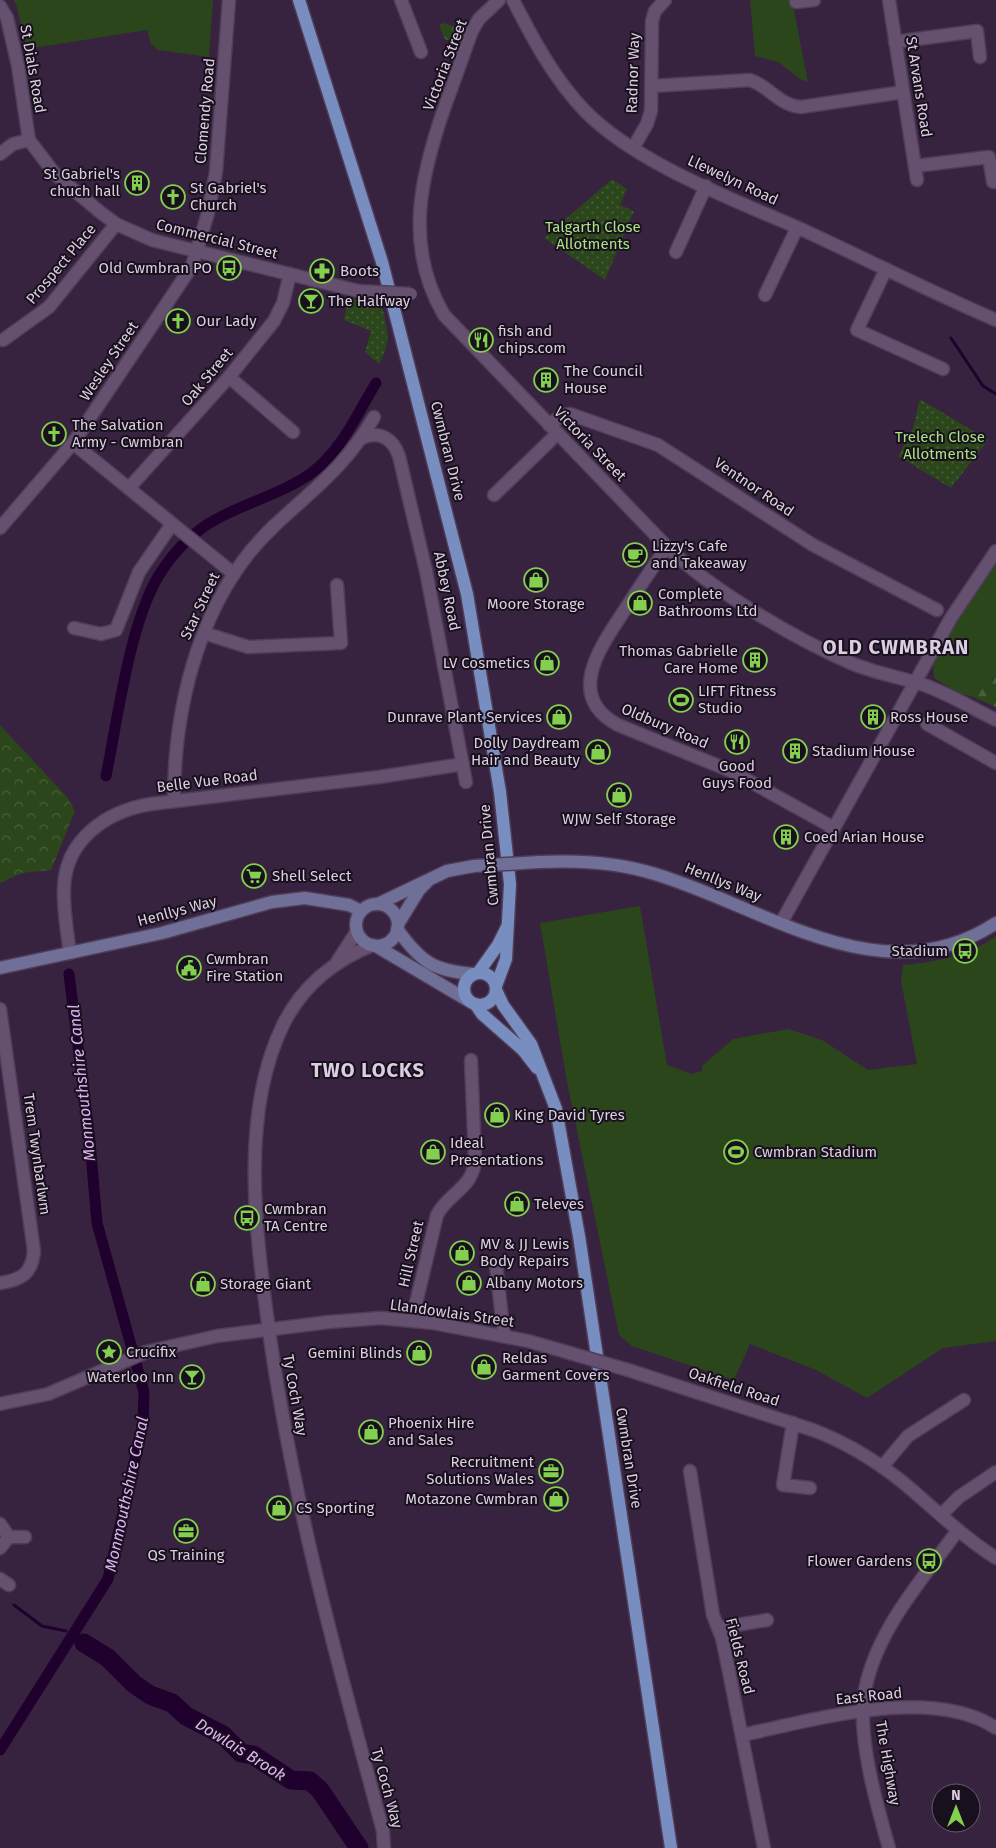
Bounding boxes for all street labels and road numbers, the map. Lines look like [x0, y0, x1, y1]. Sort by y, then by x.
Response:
street label: Victoria Street [419, 16, 471, 113]
street label: St Dials Road [16, 23, 50, 115]
street label: Radnor Way [623, 32, 643, 114]
street label: St Arvans Road [902, 35, 936, 139]
street label: Clomendy Road [191, 57, 219, 165]
street label: Llewelyn Road [685, 151, 781, 209]
street label: Commercial Street [154, 215, 280, 263]
street label: Prospect Place [22, 220, 100, 308]
street label: Wesley Street [76, 317, 142, 404]
street label: Oak Street [177, 344, 237, 410]
street label: Cwmbran Drive [427, 399, 469, 503]
street label: Victoria Street [550, 403, 630, 485]
street label: Ventnor Road [711, 454, 797, 520]
street label: Abbey Road [430, 550, 464, 632]
street label: Star Street [177, 569, 224, 642]
street label: Oldbury Road [619, 700, 711, 752]
street label: Belle Vue Road [155, 766, 259, 796]
street label: Cwmbran Drive [476, 803, 502, 907]
street label: Henllys Way [682, 858, 765, 906]
street label: Henllys Way [135, 892, 219, 930]
street label: Trem Twynbarlwm [20, 1092, 54, 1216]
street label: Hill Street [395, 1218, 428, 1289]
street label: Llandowlais Street [389, 1295, 516, 1331]
street label: Ty Coch Way [279, 1353, 311, 1438]
street label: Oakfield Road [686, 1364, 782, 1410]
street label: Cwmbran Drive [612, 1406, 646, 1510]
street label: Fields Road [722, 1616, 758, 1696]
street label: East Road [835, 1684, 903, 1708]
street label: The Highway [872, 1719, 904, 1807]
street label: Ty Coch Way [368, 1746, 407, 1831]

